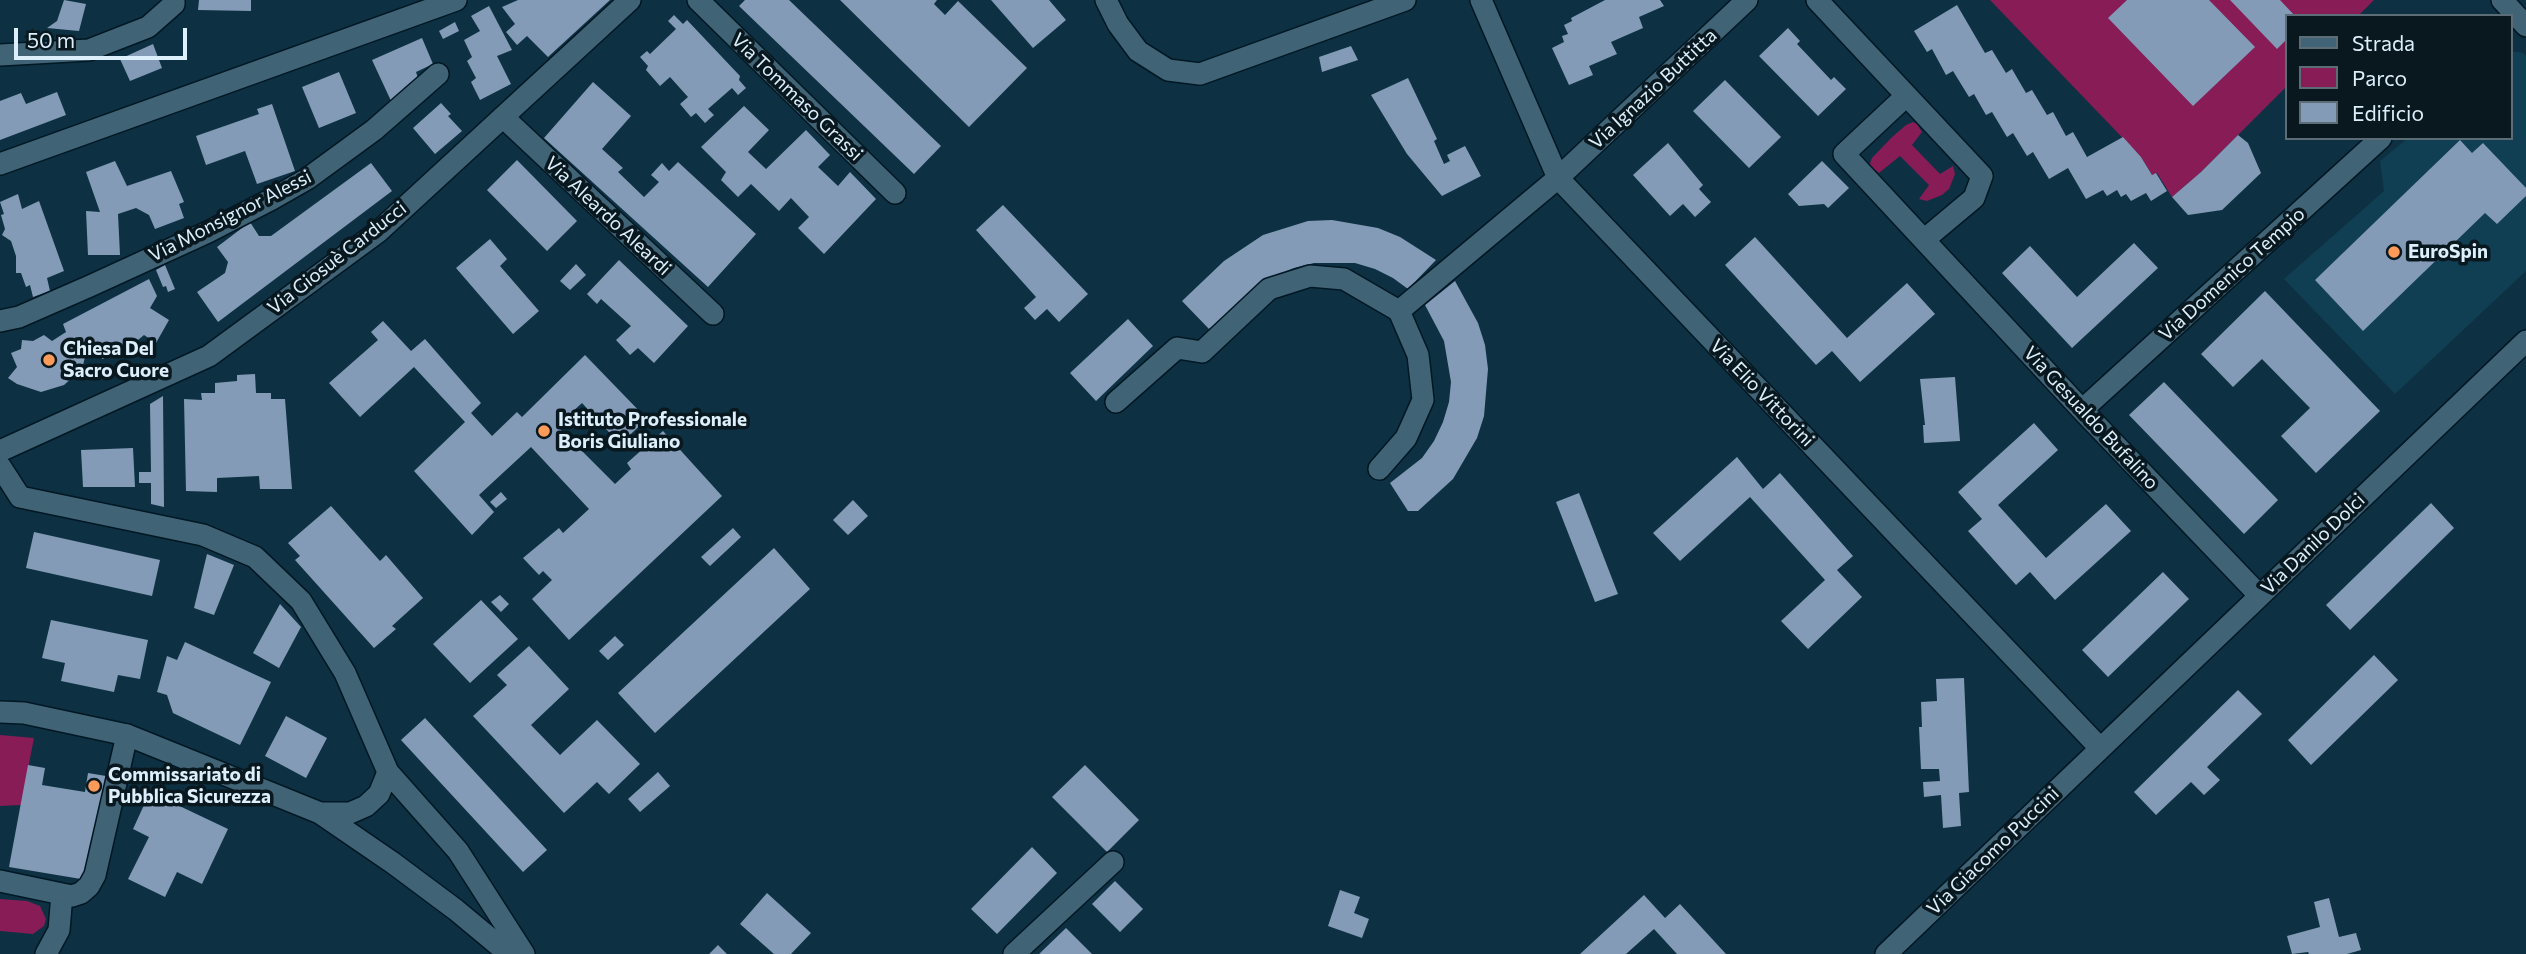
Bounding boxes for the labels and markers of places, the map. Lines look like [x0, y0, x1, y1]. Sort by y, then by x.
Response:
place label: EuroSpin [2408, 241, 2488, 263]
marker: EuroSpin [2386, 244, 2402, 260]
place label: Chiesa Del Sacro Cuore [63, 338, 169, 382]
marker: Chiesa Del Sacro Cuore [41, 352, 57, 368]
place label: Istituto Professionale Boris Giuliano [558, 409, 747, 453]
marker: Istituto Professionale Boris Giuliano [536, 423, 552, 439]
place label: Commissariato di Pubblica Sicurezza [108, 764, 271, 808]
marker: Commissariato di Pubblica Sicurezza [86, 778, 102, 794]

